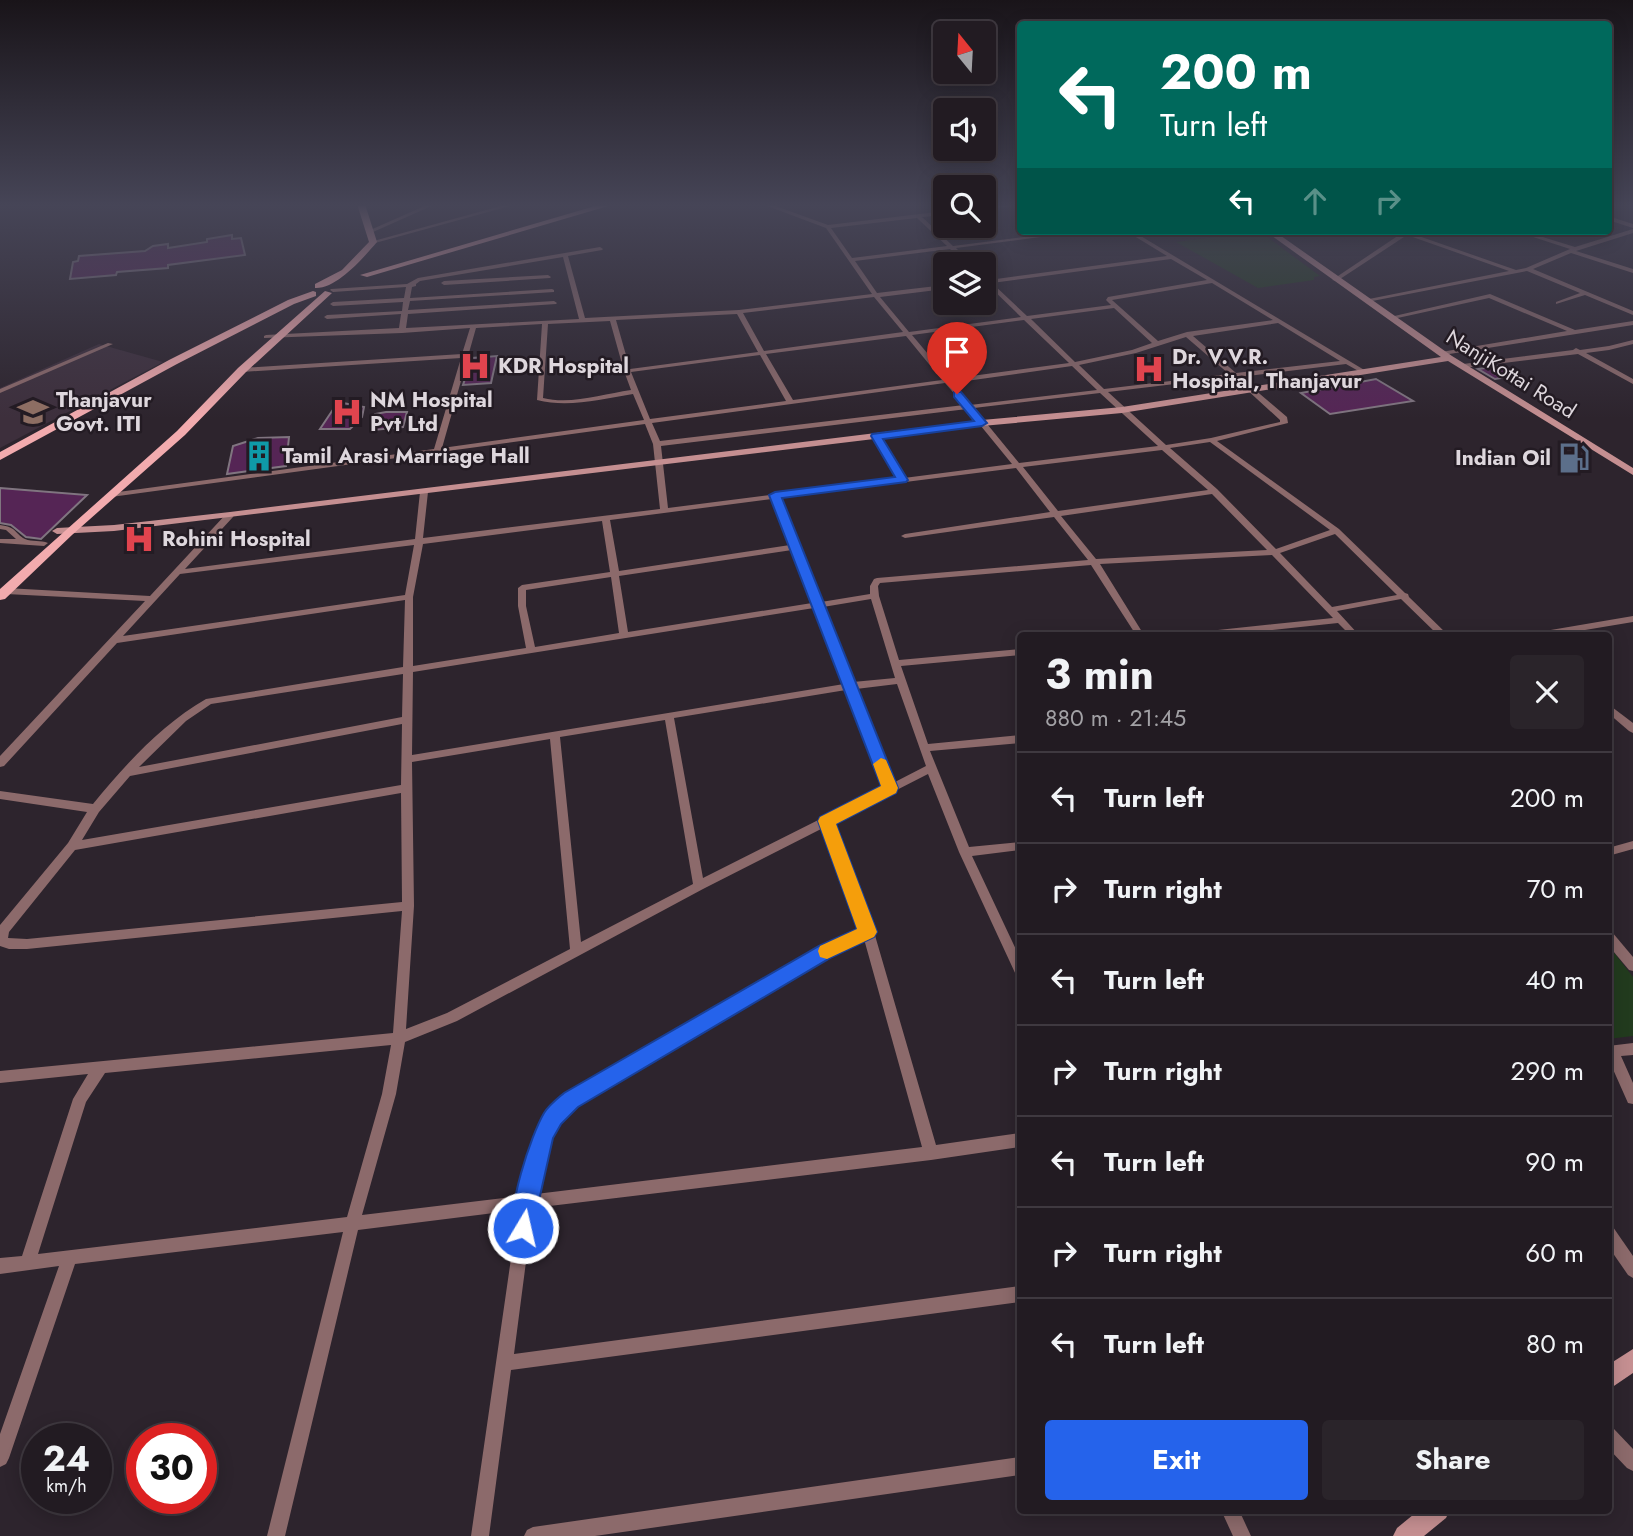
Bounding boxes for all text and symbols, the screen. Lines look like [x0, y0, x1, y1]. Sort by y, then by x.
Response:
north arrow [933, 21, 996, 84]
map controls [933, 21, 996, 315]
text: 200 m [1160, 37, 1312, 107]
icon: left [1045, 49, 1136, 140]
button: sound [933, 98, 996, 161]
text: Turn left [1160, 102, 1267, 148]
button: search [933, 175, 996, 238]
icon: left [1223, 182, 1261, 220]
icon: ahead [1296, 182, 1334, 220]
icon: right [1369, 182, 1407, 220]
button: layers [933, 252, 996, 315]
pin [927, 322, 987, 394]
street label: NanjiKottai Road [1440, 322, 1582, 426]
icon: arrive [938, 333, 976, 371]
place label: Dr. V.V.R. Hospital, Thanjavur [1172, 342, 1362, 396]
hospital icon: KDR Hospital [458, 349, 492, 383]
place label: KDR Hospital [498, 351, 629, 381]
hospital icon: Dr. V.V.R. Hospital, Thanjavur [1132, 352, 1166, 386]
place label: Thanjavur Govt. ITI [56, 385, 152, 439]
place label: NM Hospital Pvt Ltd [370, 385, 493, 439]
school or university icon: Thanjavur Govt. ITI [16, 395, 50, 429]
hospital icon: NM Hospital Pvt Ltd [330, 395, 364, 429]
building icon: Tamil Arasi Marriage Hall [242, 439, 276, 473]
place label: Tamil Arasi Marriage Hall [282, 441, 530, 471]
fuel station icon: Indian Oil [1557, 441, 1591, 475]
place label: Indian Oil [1455, 443, 1551, 473]
hospital icon: Rohini Hospital [122, 522, 156, 556]
place label: Rohini Hospital [162, 524, 311, 554]
text: 3 min [1045, 644, 1154, 705]
button: close [1510, 655, 1584, 729]
text: 880 m · 21:45 [1045, 701, 1186, 735]
icon: left [1045, 779, 1083, 817]
text: Turn left [1104, 779, 1204, 817]
text: 200 m [1510, 779, 1584, 817]
icon: right [1045, 870, 1083, 908]
text: Turn right [1104, 870, 1222, 908]
text: 70 m [1527, 870, 1584, 908]
icon: left [1045, 961, 1083, 999]
text: Turn left [1104, 961, 1204, 999]
text: 40 m [1525, 961, 1584, 999]
icon: right [1045, 1052, 1083, 1090]
text: Turn right [1104, 1052, 1222, 1090]
text: 290 m [1511, 1052, 1584, 1090]
icon: left [1045, 1143, 1083, 1181]
text: Turn left [1104, 1143, 1204, 1181]
text: 90 m [1525, 1143, 1584, 1181]
position arrow [486, 1191, 560, 1265]
icon: right [1045, 1234, 1083, 1272]
text: Turn right [1104, 1234, 1222, 1272]
text: 60 m [1525, 1234, 1584, 1272]
icon: left [1045, 1325, 1083, 1363]
text: Turn left [1104, 1325, 1204, 1363]
text: 80 m [1526, 1325, 1584, 1363]
button: Exit [1045, 1420, 1308, 1500]
button: Share [1322, 1420, 1584, 1500]
speed limit sign: 30 [126, 1423, 217, 1514]
text: 24 [43, 1434, 90, 1484]
text: km/h [46, 1473, 87, 1499]

